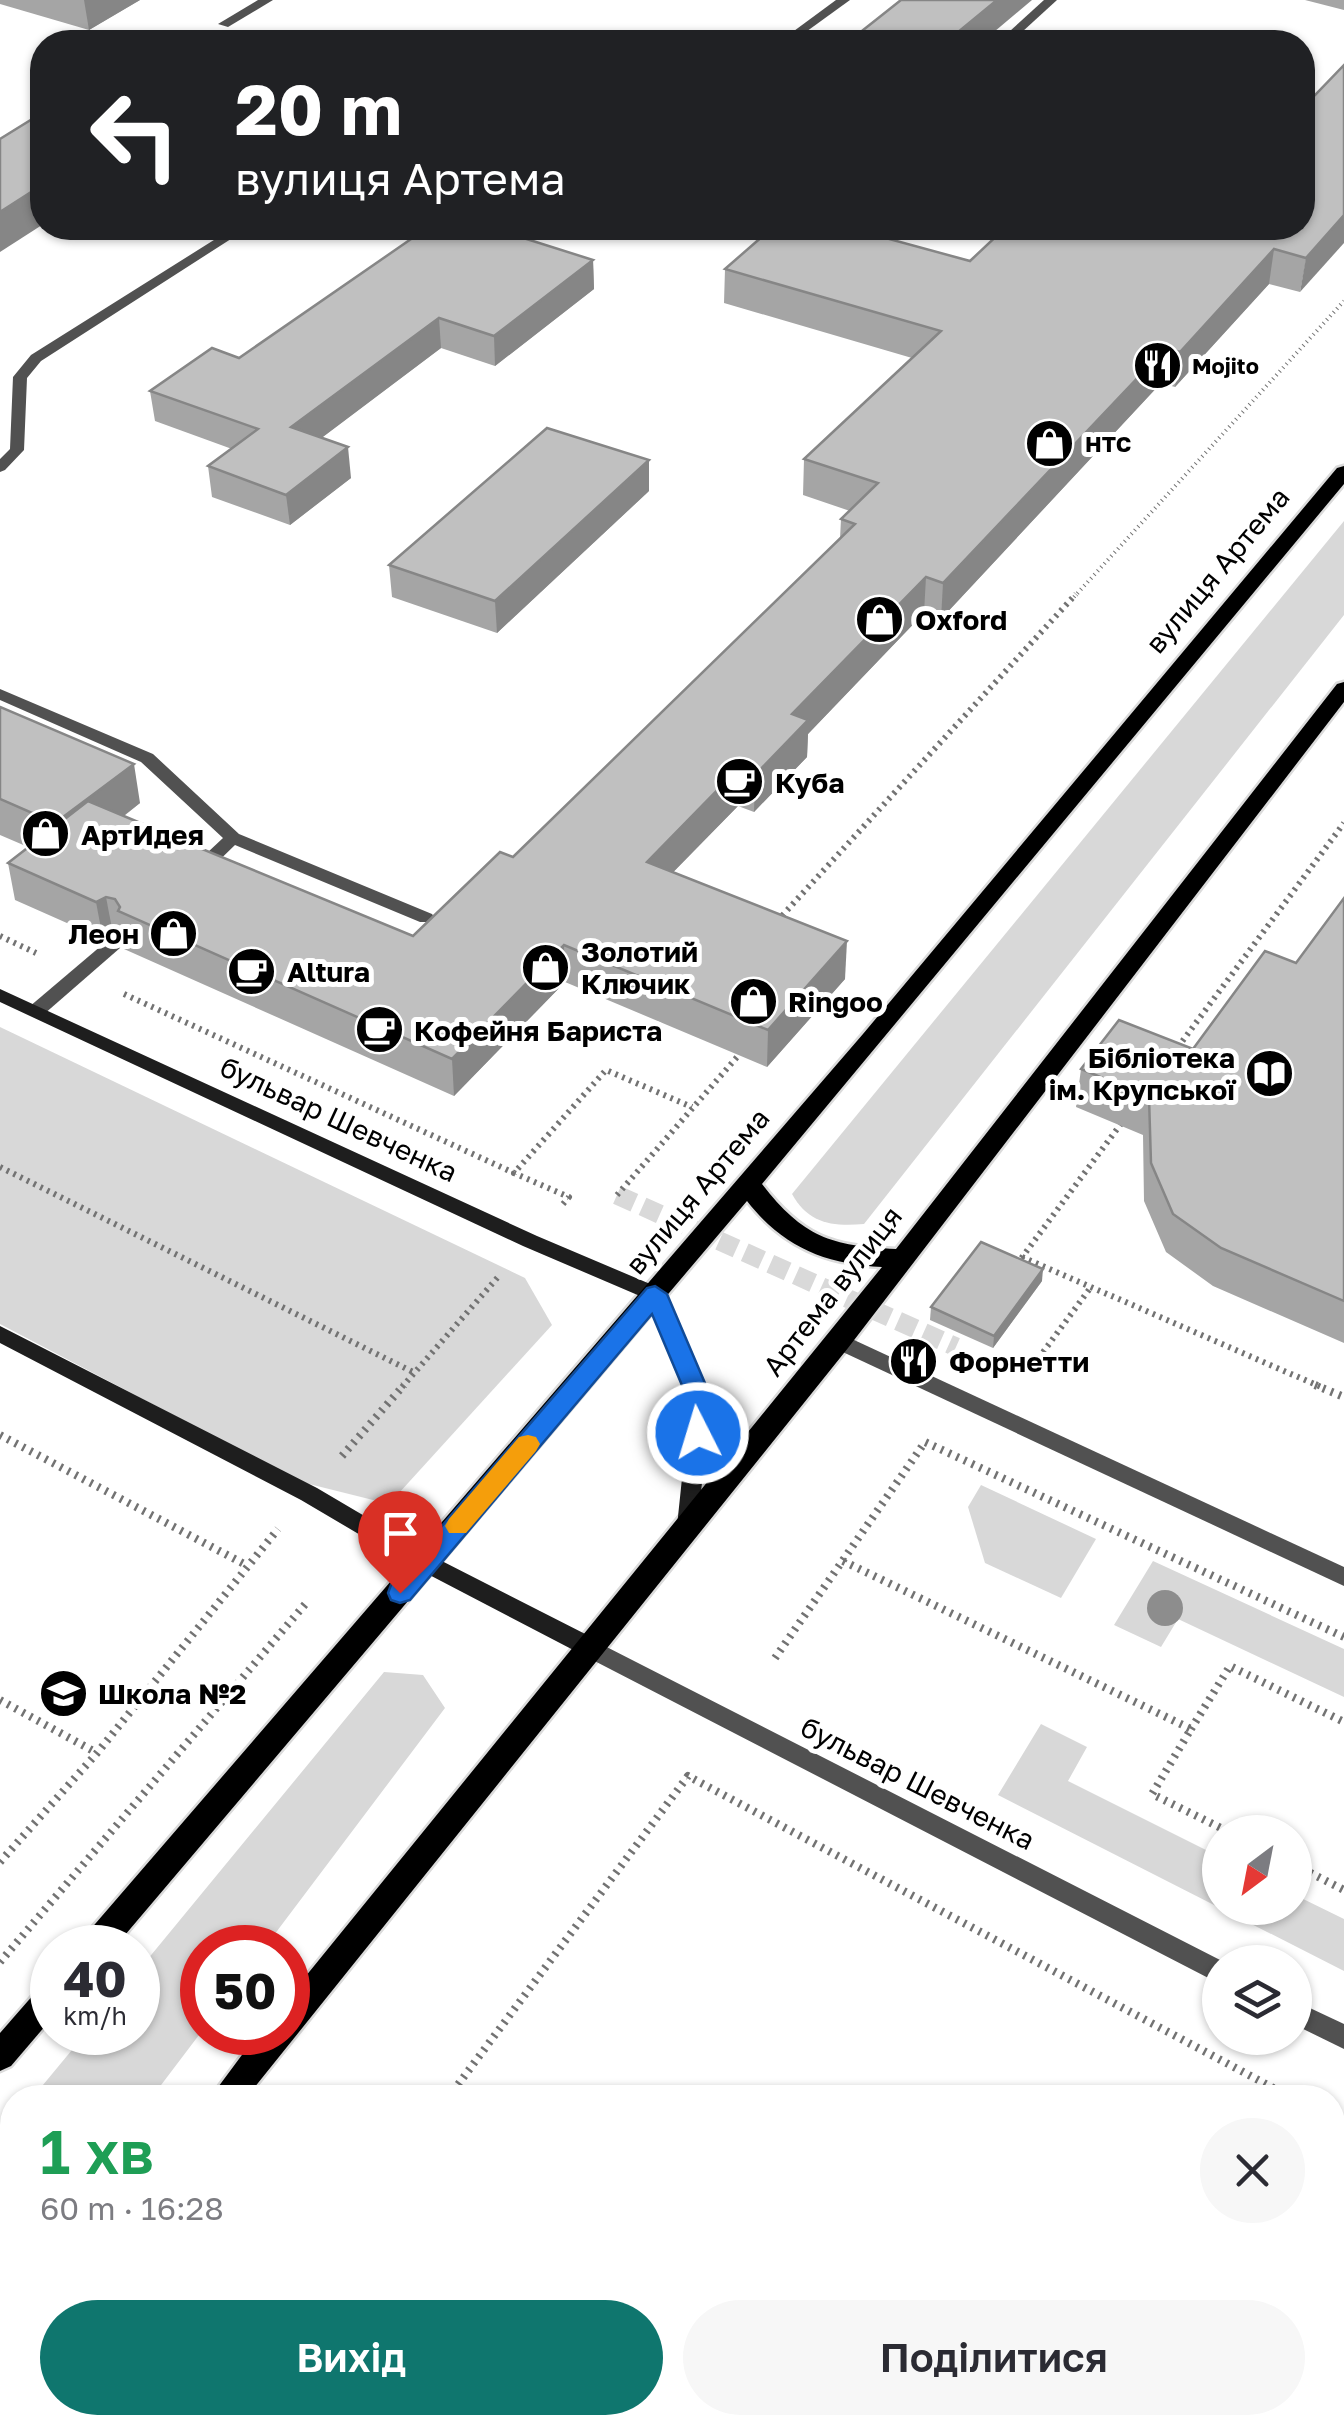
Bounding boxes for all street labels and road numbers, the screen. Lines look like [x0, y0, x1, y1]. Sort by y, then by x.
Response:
street label: вулиця Артема [1138, 481, 1296, 659]
street label: бульвар Шевченка [215, 1050, 463, 1188]
street label: вулиця Артема [618, 1102, 776, 1280]
street label: Артема вулиця [756, 1200, 908, 1382]
street label: бульвар Шевченка [796, 1710, 1040, 1856]

